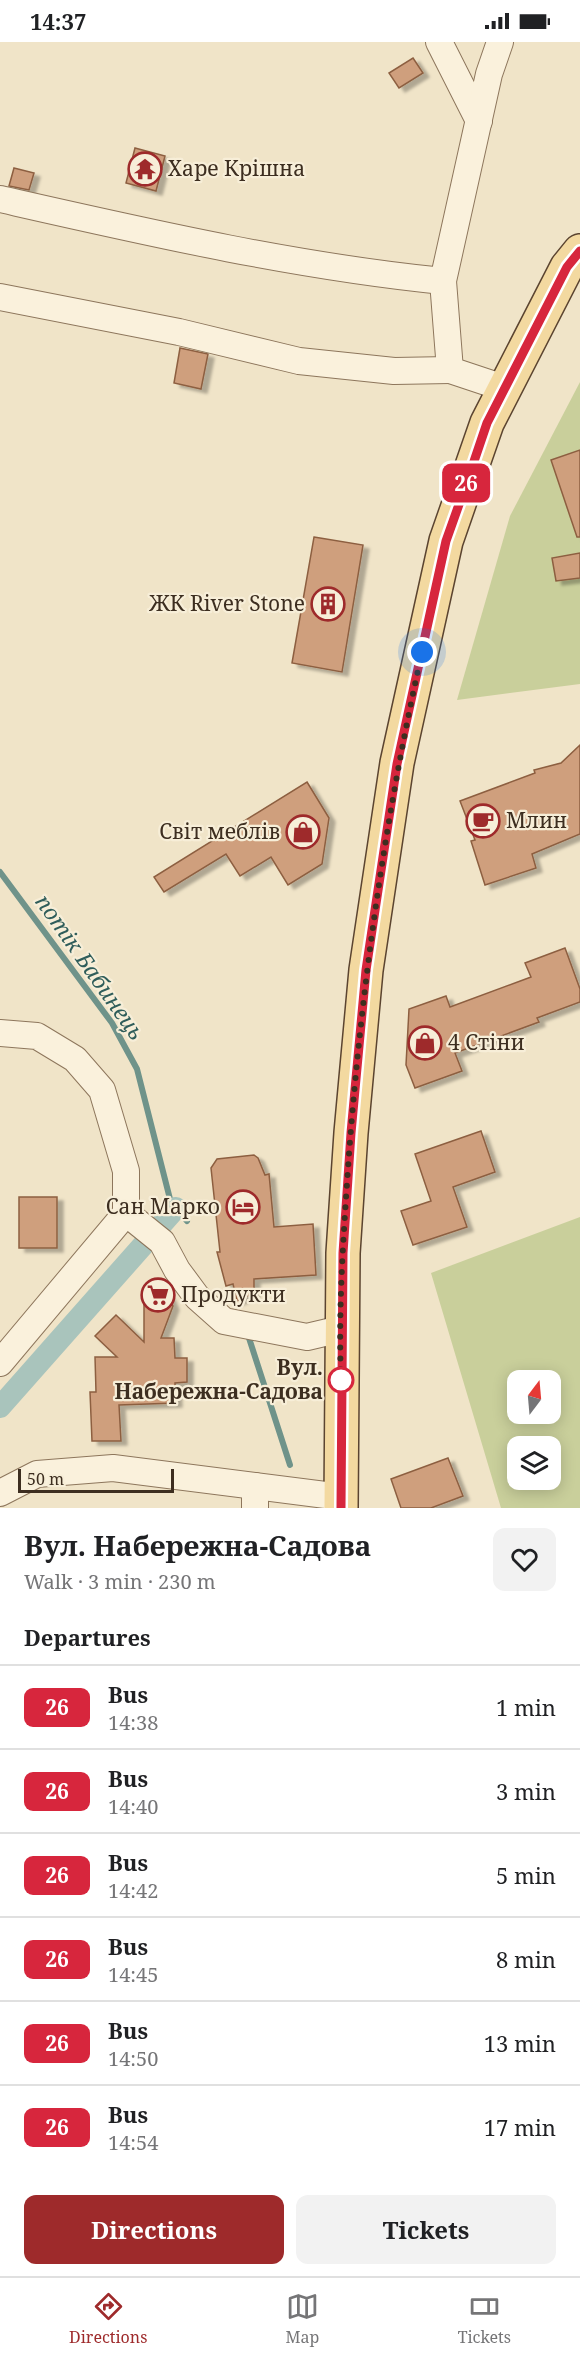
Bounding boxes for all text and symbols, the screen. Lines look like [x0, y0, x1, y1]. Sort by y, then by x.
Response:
text: 14:37 [30, 6, 86, 36]
temple icon: Харе Крішна [127, 151, 163, 187]
place label: Харе Крішна [168, 154, 305, 182]
line badge: 26 [439, 464, 493, 502]
text: 26 [454, 469, 478, 497]
building icon: ЖК River Stone [310, 586, 346, 622]
place label: ЖК River Stone [148, 589, 305, 617]
your location [407, 637, 437, 667]
cafe icon: Млин [465, 803, 501, 839]
place label: Млин [506, 806, 567, 834]
shop icon: Світ меблів [285, 814, 321, 850]
place label: Світ меблів [159, 817, 280, 845]
water label: потік Бабинець [29, 888, 152, 1045]
shop icon: 4 Стіни [407, 1025, 443, 1061]
place label: 4 Стіни [448, 1028, 525, 1056]
hotel icon: Сан Марко [225, 1189, 261, 1225]
place label: Сан Марко [106, 1192, 220, 1220]
supermarket icon: Продукти [140, 1277, 176, 1313]
place label: Продукти [181, 1280, 286, 1308]
place label: Вул. Набережна-Садова [115, 1353, 323, 1405]
marker: Вул. Набережна-Садова [328, 1367, 354, 1393]
north arrow [507, 1370, 561, 1424]
map controls [507, 1370, 561, 1490]
button: layers [507, 1436, 561, 1490]
scale bar [18, 1466, 174, 1494]
text: 50 m [27, 1468, 64, 1490]
text: Вул. Набережна-Садова [24, 1526, 371, 1564]
button: heart [493, 1528, 556, 1591]
text: Walk · 3 min · 230 m [24, 1568, 216, 1595]
text: Departures [24, 1622, 151, 1652]
text: Bus [108, 1679, 148, 1709]
text: 1 min [496, 1692, 556, 1722]
text: 26 [45, 1693, 69, 1721]
text: 14:38 [108, 1709, 158, 1736]
text: Bus [108, 1763, 148, 1793]
text: 3 min [496, 1776, 556, 1806]
text: 26 [45, 1777, 69, 1805]
text: 14:40 [108, 1793, 158, 1820]
text: Bus [108, 1847, 148, 1877]
text: 5 min [496, 1860, 556, 1890]
text: 26 [45, 1861, 69, 1889]
text: 14:42 [108, 1877, 158, 1904]
text: Bus [108, 1931, 148, 1961]
text: 8 min [496, 1944, 556, 1974]
text: 26 [45, 1945, 69, 1973]
text: 14:45 [108, 1961, 158, 1988]
text: Bus [108, 2015, 148, 2045]
text: 13 min [484, 2028, 556, 2058]
text: 26 [45, 2029, 69, 2057]
text: 14:50 [108, 2045, 158, 2072]
text: Bus [108, 2099, 148, 2129]
text: 17 min [484, 2112, 556, 2142]
text: 26 [45, 2113, 69, 2141]
text: 14:54 [108, 2129, 158, 2156]
button: Directions [24, 2195, 284, 2264]
button: Tickets [296, 2195, 556, 2264]
tab: Directions [69, 2290, 147, 2348]
tab: Map [286, 2290, 319, 2348]
tab: Tickets [458, 2290, 511, 2348]

